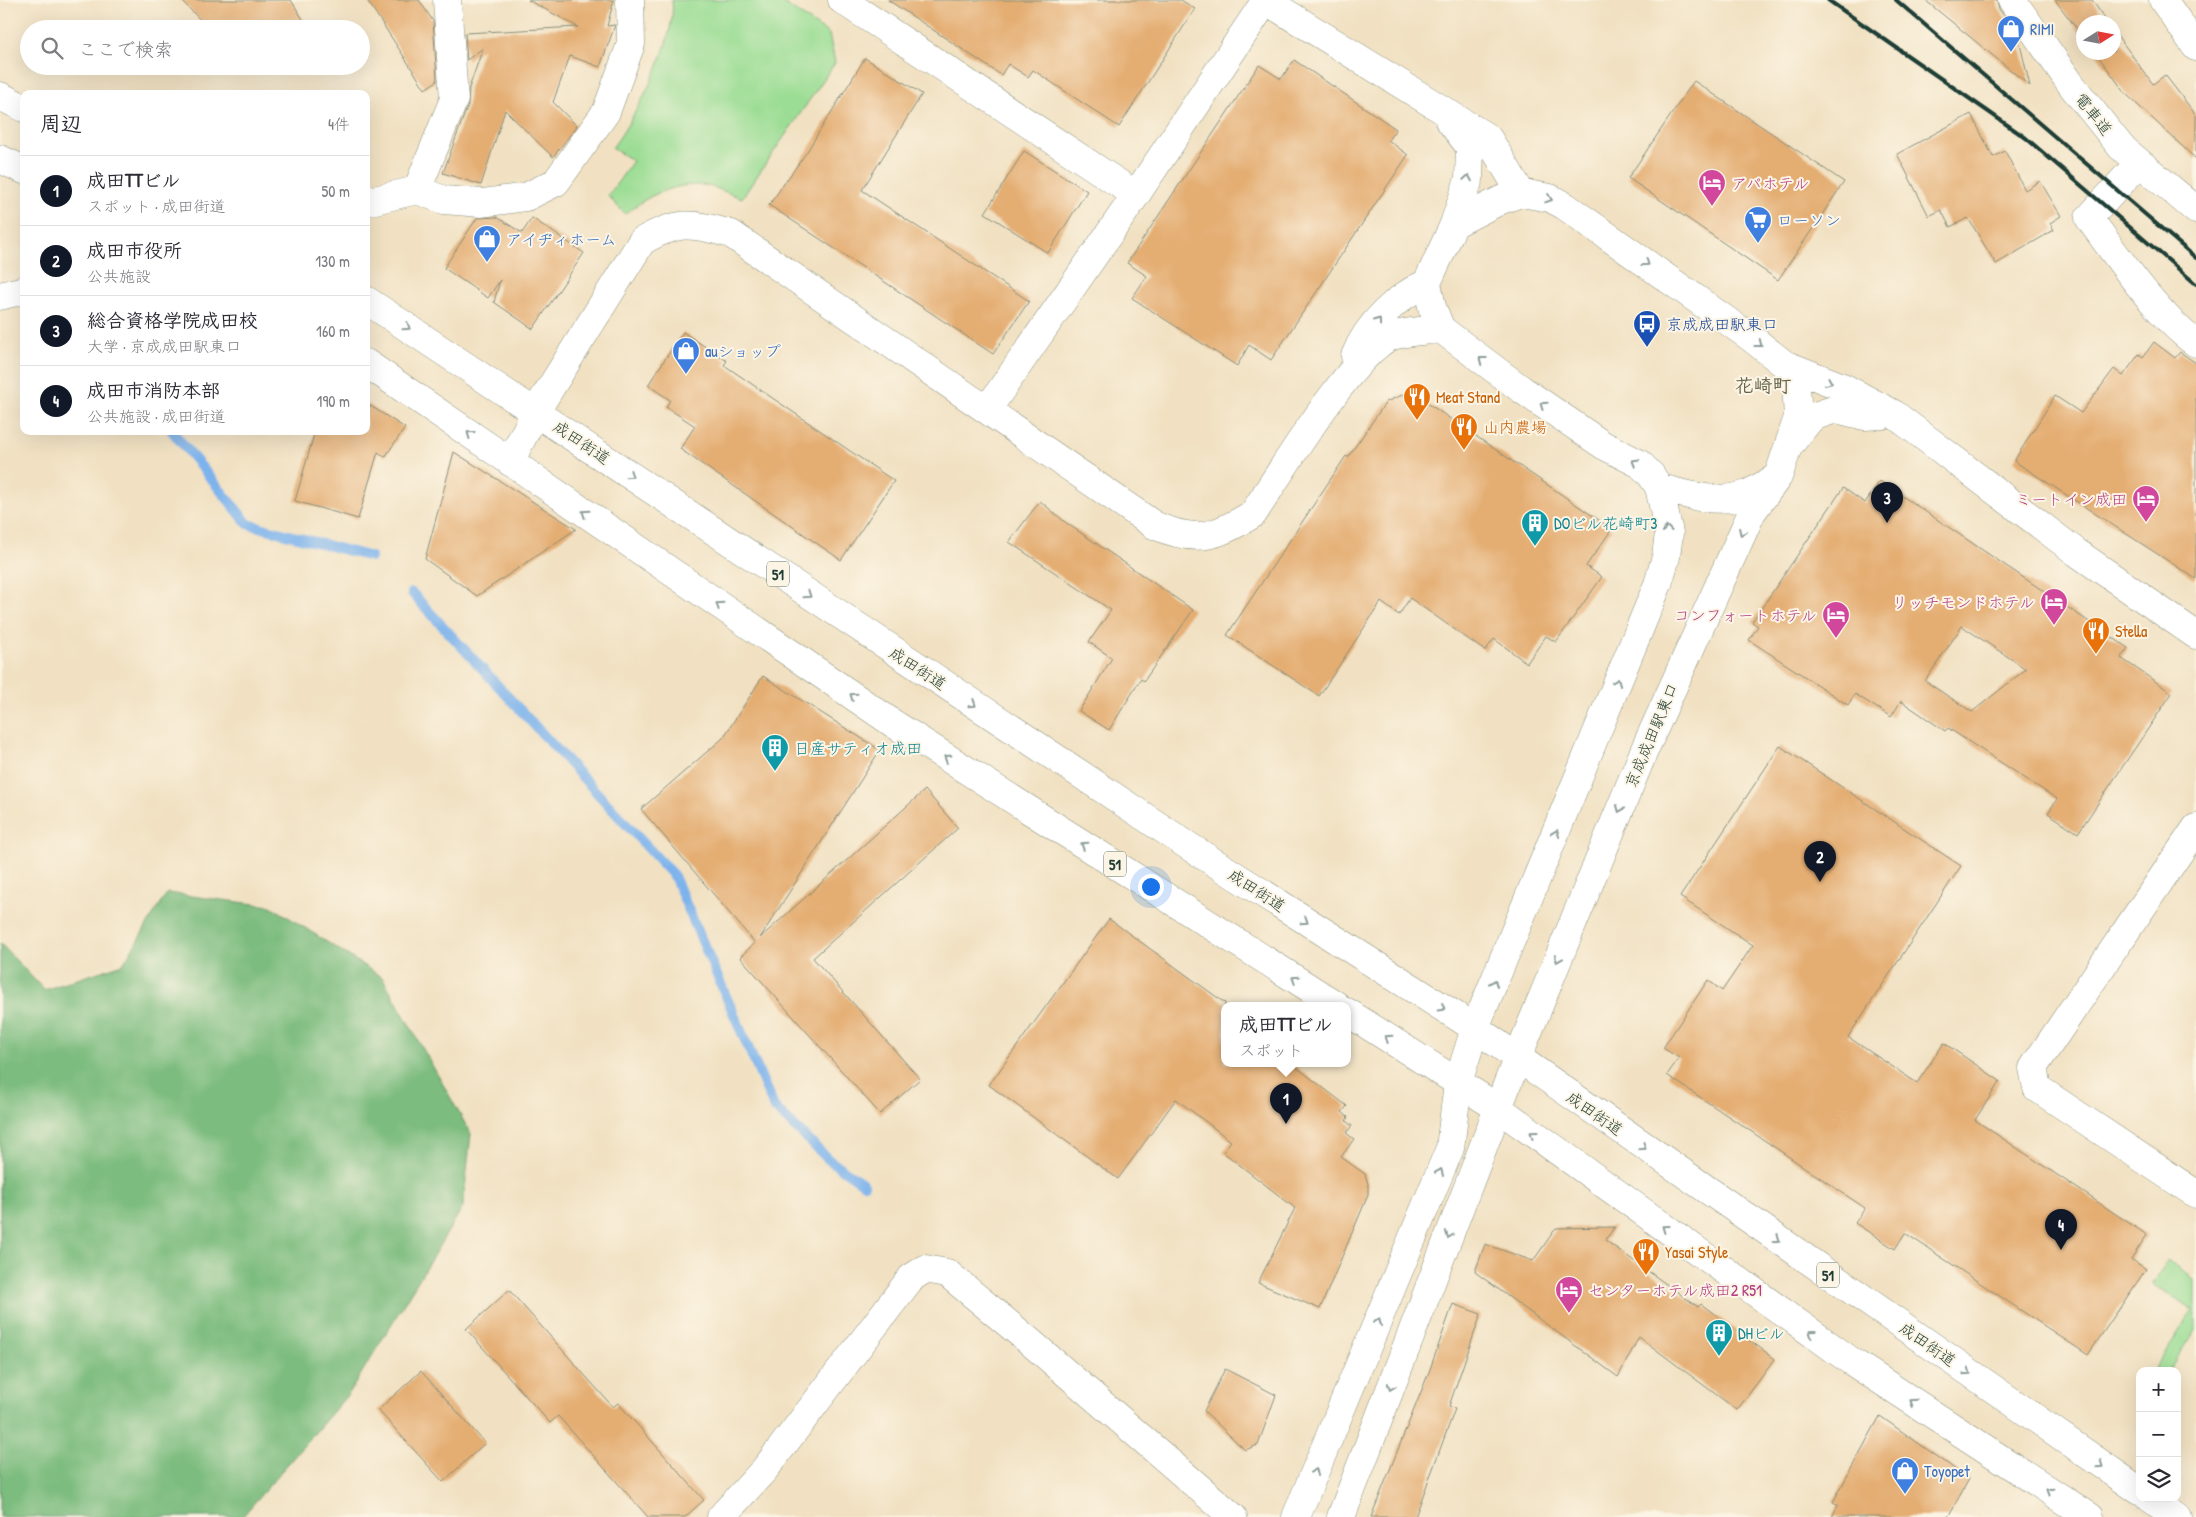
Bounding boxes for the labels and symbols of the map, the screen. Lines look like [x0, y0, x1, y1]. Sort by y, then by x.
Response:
shop icon: RIMI [1996, 14, 2026, 53]
north arrow [2076, 15, 2121, 60]
place label: RIMI [2030, 18, 2054, 40]
street label: 電車道 [2070, 88, 2118, 140]
hotel icon: アパホテル [1697, 168, 1727, 207]
place label: アパホテル [1731, 172, 1809, 194]
one-way arrow [1462, 173, 1473, 181]
one-way arrow [1545, 194, 1553, 204]
supermarket icon: ローソン [1743, 205, 1773, 244]
place label: ローソン [1777, 209, 1841, 231]
shop icon: アイヂィホーム [472, 224, 502, 263]
place label: アイヂィホーム [506, 228, 616, 250]
one-way arrow [1640, 257, 1650, 266]
bus stop icon: 京成成田駅東口 [1632, 309, 1662, 348]
place label: 京成成田駅東口 [1666, 313, 1778, 335]
one-way arrow [1372, 317, 1381, 327]
one-way arrow [401, 321, 411, 330]
shop icon: auショップ [671, 336, 701, 375]
one-way arrow [1753, 339, 1762, 348]
place label: auショップ [705, 340, 781, 362]
one-way arrow [1479, 357, 1488, 365]
district label: 花崎町 [1734, 372, 1792, 398]
one-way arrow [1824, 376, 1833, 386]
restaurant icon: Meat Stand [1402, 382, 1432, 421]
place label: Meat Stand [1436, 386, 1500, 408]
one-way arrow [1539, 402, 1549, 411]
restaurant icon: 山内農場 [1449, 412, 1479, 451]
street label: 成田街道 [549, 415, 615, 469]
place label: 山内農場 [1483, 416, 1547, 438]
one-way arrow [466, 431, 476, 440]
one-way arrow [1631, 458, 1640, 468]
one-way arrow [624, 469, 634, 478]
pin: 3 [1871, 482, 1903, 523]
hotel icon: ミートイン成田 [2131, 484, 2161, 523]
place label: ミートイン成田 [2015, 488, 2127, 510]
building icon: DOビル花崎町3 [1520, 508, 1550, 547]
one-way arrow [581, 510, 591, 519]
place label: DOビル花崎町3 [1554, 512, 1657, 534]
one-way arrow [1662, 525, 1673, 533]
one-way arrow [1738, 527, 1748, 536]
road number: 51 [767, 562, 789, 586]
hotel icon: リッチモンドホテル [2039, 587, 2069, 626]
one-way arrow [803, 589, 812, 598]
place label: リッチモンドホテル [1892, 591, 2035, 613]
hotel icon: コンフォートホテル [1821, 600, 1851, 639]
one-way arrow [715, 602, 725, 611]
place label: コンフォートホテル [1674, 604, 1817, 626]
restaurant icon: Stella [2081, 616, 2111, 655]
place label: Stella [2115, 620, 2147, 642]
street label: 成田街道 [885, 641, 951, 695]
one-way arrow [1611, 678, 1622, 687]
street label: 京成成田駅東口 [1619, 679, 1683, 791]
one-way arrow [850, 693, 859, 702]
one-way arrow [968, 697, 977, 707]
building icon: 日産サティオ成田 [760, 733, 790, 772]
place label: 日産サティオ成田 [794, 737, 922, 759]
one-way arrow [943, 754, 952, 764]
one-way arrow [1615, 804, 1626, 813]
one-way arrow [1549, 829, 1560, 838]
one-way arrow [1080, 841, 1089, 851]
pin: 2 [1804, 841, 1836, 882]
road number: 51 [1104, 852, 1126, 876]
street label: 成田街道 [1224, 863, 1290, 917]
your location [1138, 874, 1164, 900]
one-way arrow [1300, 914, 1309, 924]
one-way arrow [1554, 954, 1565, 963]
one-way arrow [1291, 976, 1300, 985]
one-way arrow [1487, 979, 1498, 988]
one-way arrow [1437, 1001, 1446, 1011]
one-way arrow [1384, 1035, 1393, 1045]
pin: 1 [1270, 1083, 1302, 1124]
street label: 成田街道 [1562, 1086, 1628, 1140]
one-way arrow [1530, 1131, 1539, 1139]
one-way arrow [1638, 1141, 1647, 1150]
one-way arrow [1434, 1168, 1444, 1177]
pin: 4 [2045, 1209, 2077, 1250]
one-way arrow [1662, 1225, 1671, 1234]
one-way arrow [1445, 1230, 1455, 1239]
one-way arrow [1771, 1233, 1781, 1242]
restaurant icon: Yasai Style [1631, 1237, 1661, 1276]
place label: Yasai Style [1665, 1241, 1729, 1263]
road number: 51 [1817, 1262, 1839, 1288]
hotel icon: センターホテル成田2 R51 [1554, 1275, 1584, 1314]
place label: センターホテル成田2 R51 [1588, 1279, 1762, 1301]
street label: 成田街道 [1895, 1317, 1961, 1371]
one-way arrow [1372, 1318, 1382, 1327]
building icon: DHビル [1704, 1318, 1734, 1357]
place label: DHビル [1738, 1322, 1785, 1344]
one-way arrow [1808, 1330, 1818, 1339]
one-way arrow [1962, 1366, 1972, 1375]
one-way arrow [1387, 1382, 1397, 1391]
one-way arrow [1909, 1399, 1919, 1408]
shop icon: Toyopet [1890, 1456, 1920, 1495]
one-way arrow [2096, 1459, 2105, 1468]
place label: Toyopet [1924, 1460, 1970, 1482]
one-way arrow [1308, 1468, 1319, 1477]
one-way arrow [2046, 1487, 2055, 1497]

